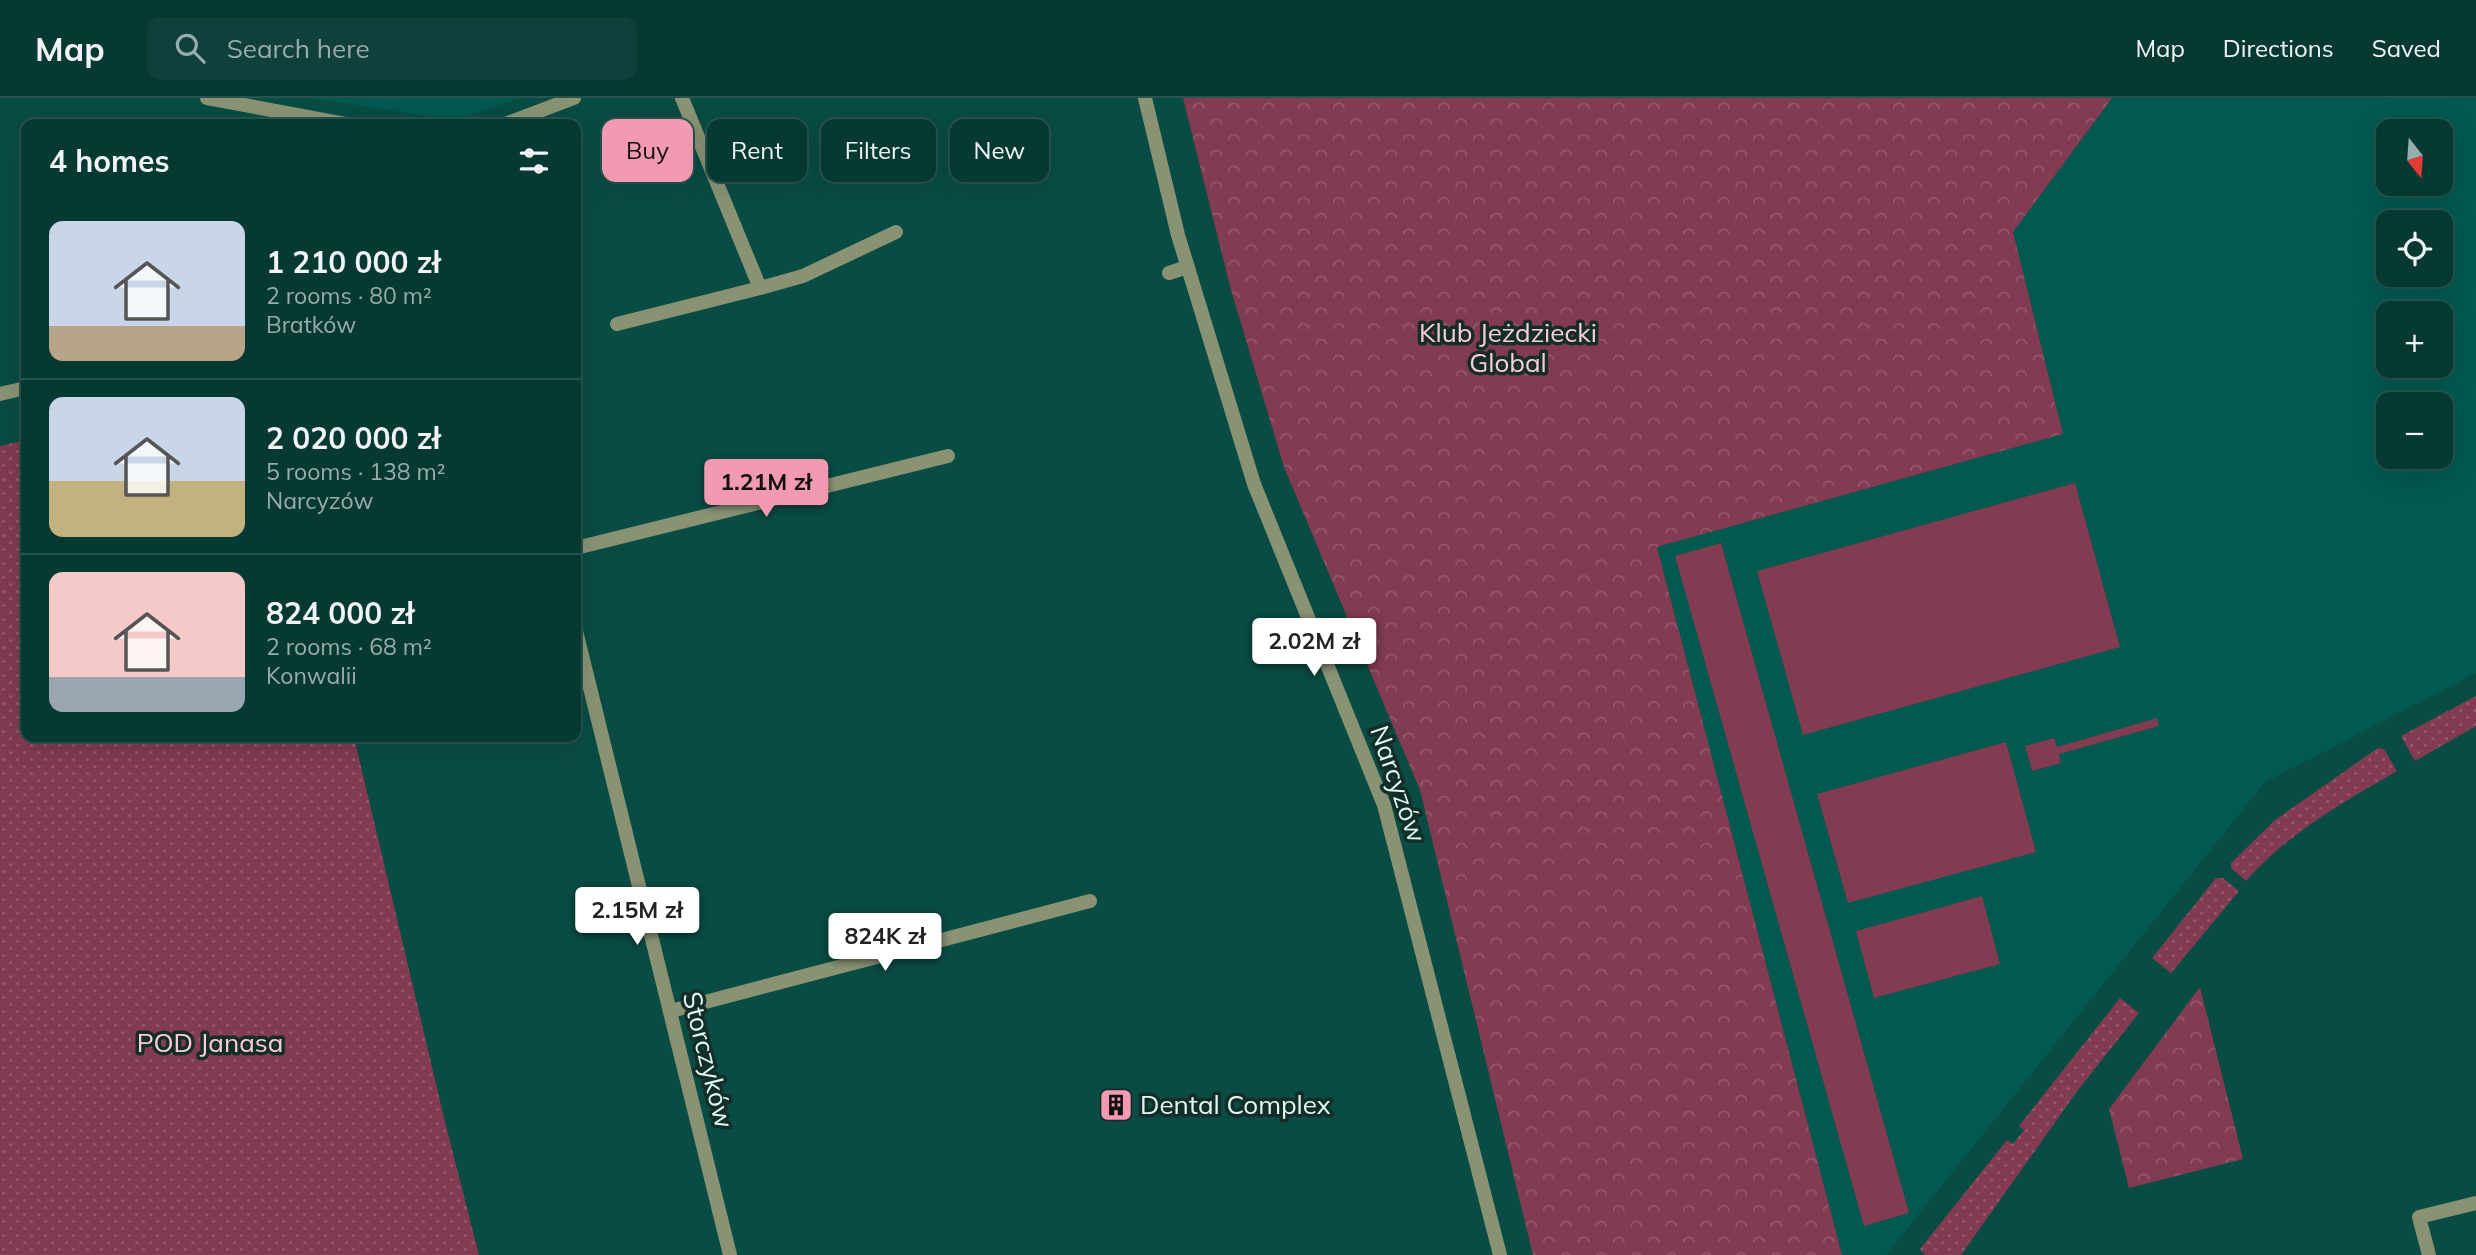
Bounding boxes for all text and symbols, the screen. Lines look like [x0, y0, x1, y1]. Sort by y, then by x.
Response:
search box [147, 17, 637, 80]
text: Map [35, 28, 105, 69]
icon: search [171, 29, 209, 67]
text: Search here [227, 32, 370, 65]
text: Map [2135, 33, 2185, 63]
text: Directions [2223, 33, 2334, 63]
text: Saved [2372, 33, 2441, 63]
chip: Buy [602, 119, 693, 182]
chip: Rent [707, 119, 807, 182]
chip: Filters [821, 119, 936, 182]
chip: New [950, 119, 1049, 182]
north arrow [2376, 119, 2454, 196]
map controls [2376, 119, 2453, 469]
text: 4 homes [49, 142, 170, 180]
icon: filters [515, 142, 553, 180]
button: locate [2376, 210, 2453, 287]
text: 1 210 000 zł [266, 243, 440, 281]
icon: home [105, 249, 189, 333]
text: 2 rooms · 80 m² [266, 281, 432, 310]
button: + [2376, 301, 2453, 378]
text: Bratków [266, 310, 356, 339]
park label: Klub Jeżdziecki Global [1419, 316, 1597, 379]
button: − [2376, 392, 2453, 469]
text: 2 020 000 zł [266, 419, 440, 457]
icon: home [105, 425, 189, 509]
text: 5 rooms · 138 m² [266, 457, 446, 486]
pin: 1.21M zł [694, 460, 838, 519]
text: 1.21M zł [720, 467, 812, 496]
text: Narcyzów [266, 486, 373, 515]
text: 824 000 zł [266, 594, 414, 632]
icon: home [105, 600, 189, 684]
pin: 2.02M zł [1242, 618, 1386, 678]
text: 2.02M zł [1268, 626, 1360, 655]
text: 2 rooms · 68 m² [266, 632, 432, 661]
text: Konwalii [266, 661, 357, 690]
street label: Narcyzów [1363, 721, 1434, 847]
pin: 2.15M zł [565, 888, 709, 947]
text: 2.15M zł [591, 895, 683, 924]
pin: 824K zł [820, 914, 950, 973]
text: 824K zł [844, 921, 926, 950]
street label: Storczyków [676, 988, 741, 1132]
park label: POD Janasa [137, 1026, 283, 1059]
building icon: Dental Complex [1097, 1086, 1135, 1124]
place label: Dental Complex [1140, 1088, 1331, 1121]

